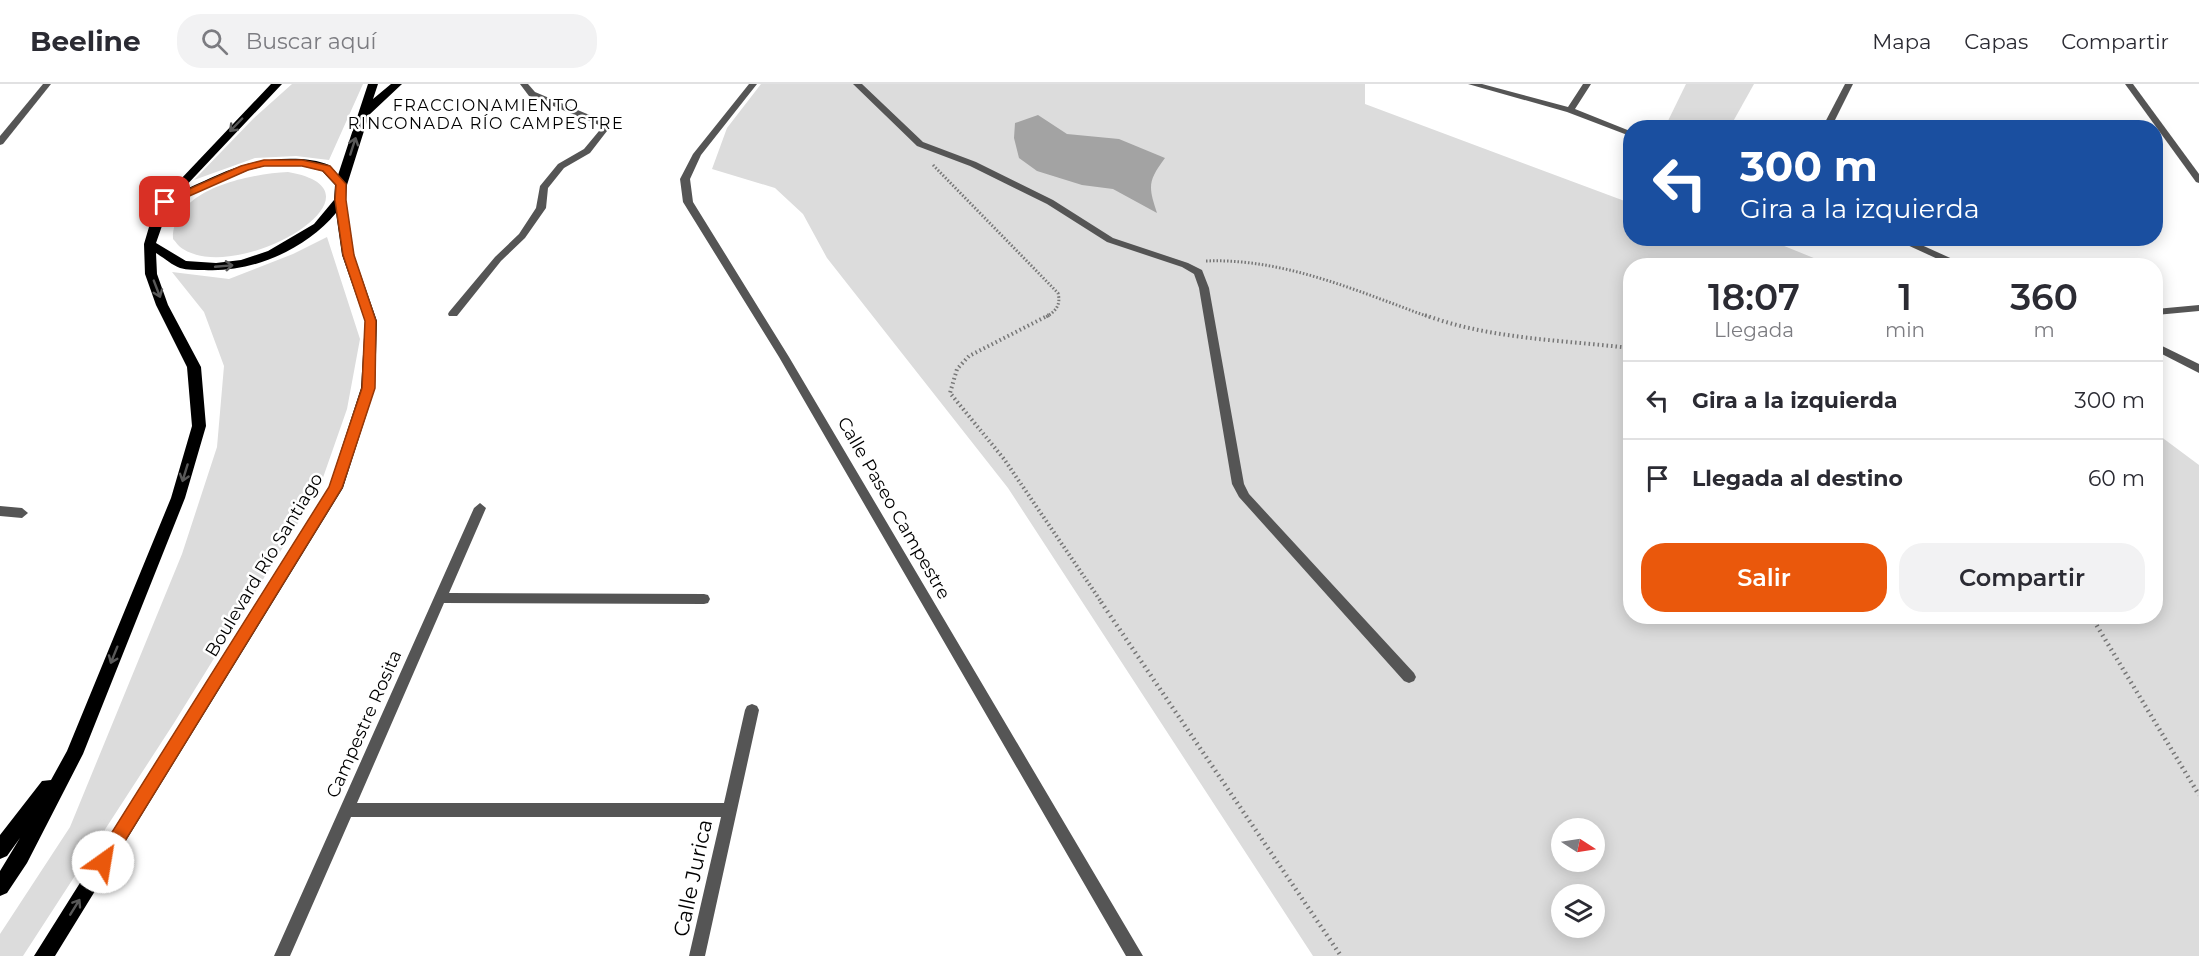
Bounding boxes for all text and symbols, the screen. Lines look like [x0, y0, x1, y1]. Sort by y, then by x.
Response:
search box [177, 14, 597, 68]
text: Beeline [30, 24, 141, 58]
icon: search [198, 25, 231, 58]
text: Buscar aquí [246, 28, 376, 55]
text: Mapa [1872, 29, 1931, 54]
text: Capas [1964, 29, 2028, 54]
text: Compartir [2061, 29, 2169, 54]
district label: FRACCIONAMIENTO RINCONADA RÍO CAMPESTRE [348, 96, 624, 133]
one-way arrow [228, 118, 243, 133]
one-way arrow [348, 137, 359, 156]
text: 300 m [1740, 140, 1878, 192]
icon: left [1641, 144, 1719, 222]
pin [139, 176, 190, 227]
icon: arrive [148, 185, 181, 218]
text: Gira a la izquierda [1740, 192, 1980, 225]
one-way arrow [213, 260, 233, 271]
text: 18:07 [1708, 275, 1800, 319]
text: 1 [1898, 275, 1912, 319]
text: 360 [2010, 275, 2078, 319]
one-way arrow [152, 279, 163, 298]
text: Llegada [1714, 318, 1794, 342]
text: min [1885, 318, 1925, 342]
text: m [2033, 318, 2055, 342]
icon: left [1641, 384, 1674, 417]
text: Gira a la izquierda [1692, 387, 1898, 414]
text: 300 m [2074, 387, 2145, 414]
street label: Calle Paseo Campestre [833, 413, 955, 603]
icon: arrive [1641, 462, 1674, 495]
one-way arrow [179, 463, 190, 482]
text: Llegada al destino [1692, 465, 1903, 492]
text: 60 m [2088, 465, 2145, 492]
street label: Boulevard Río Santiago [200, 469, 328, 661]
button: Salir [1641, 543, 1887, 612]
button: Compartir [1899, 543, 2145, 612]
one-way arrow [108, 645, 119, 664]
street label: Campestre Rosita [322, 647, 406, 801]
street label: Calle Jurica [668, 817, 717, 939]
north arrow [1551, 818, 1605, 872]
map controls [1551, 818, 1605, 938]
position arrow [71, 830, 135, 894]
button: layers [1551, 884, 1605, 938]
one-way arrow [68, 898, 81, 915]

